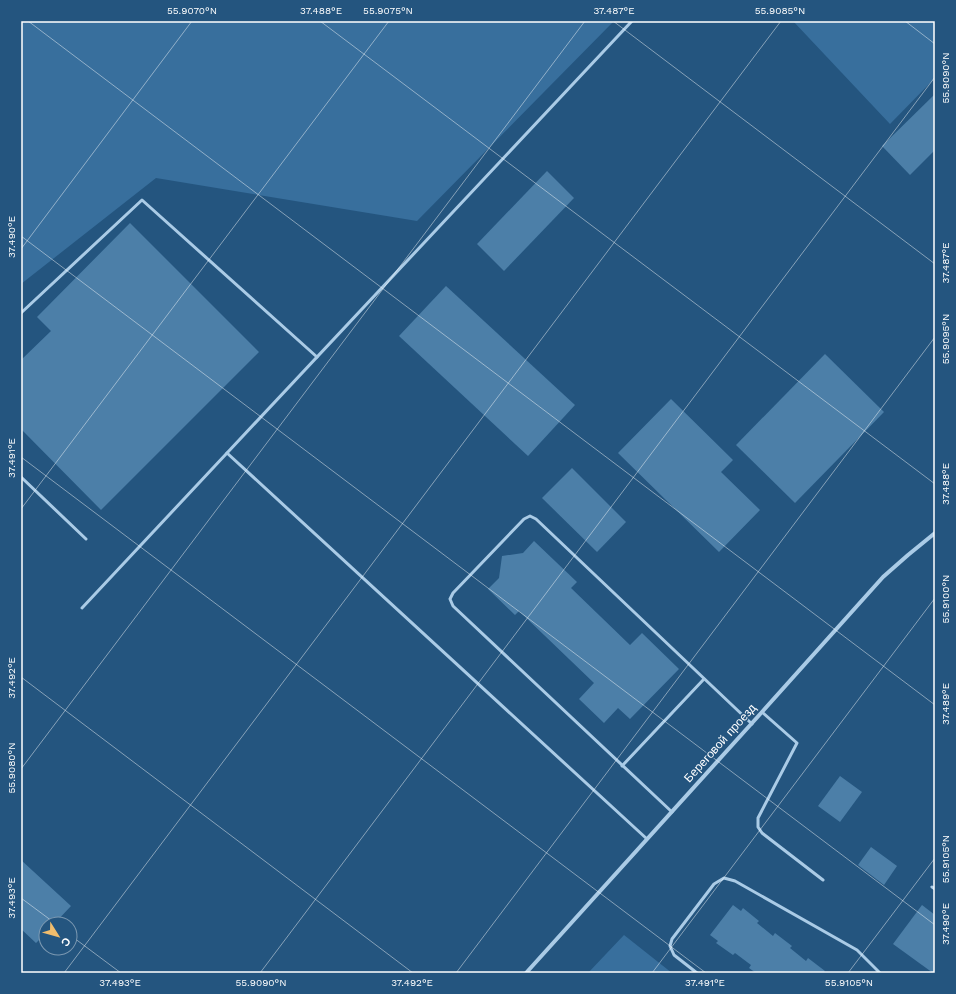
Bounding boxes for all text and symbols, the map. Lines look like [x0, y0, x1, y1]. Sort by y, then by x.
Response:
text: 55.9070°N [167, 5, 217, 16]
text: 37.488°E [300, 5, 342, 16]
text: 55.9075°N [363, 5, 413, 16]
text: 37.487°E [593, 5, 635, 16]
text: 55.9085°N [755, 5, 805, 16]
text: 55.9090°N [940, 52, 951, 104]
text: 37.490°E [6, 216, 17, 258]
text: 37.487°E [940, 242, 951, 284]
text: 55.9095°N [940, 314, 951, 364]
text: 37.491°E [6, 438, 17, 478]
text: 37.488°E [940, 463, 951, 505]
text: 55.9100°N [940, 575, 951, 623]
text: 37.492°E [6, 657, 17, 699]
text: 37.489°E [940, 683, 951, 725]
street label: Береговой проезд [681, 701, 759, 785]
text: 55.9080°N [6, 742, 17, 794]
text: 55.9105°N [940, 835, 951, 883]
text: 37.493°E [6, 877, 17, 919]
text: 37.490°E [940, 903, 951, 945]
north arrow [38, 916, 78, 956]
text: С [58, 935, 73, 949]
text: 37.493°E [99, 977, 141, 988]
text: 55.9090°N [235, 977, 287, 988]
text: 37.492°E [391, 977, 433, 988]
text: 37.491°E [685, 977, 725, 988]
text: 55.9105°N [825, 977, 873, 988]

